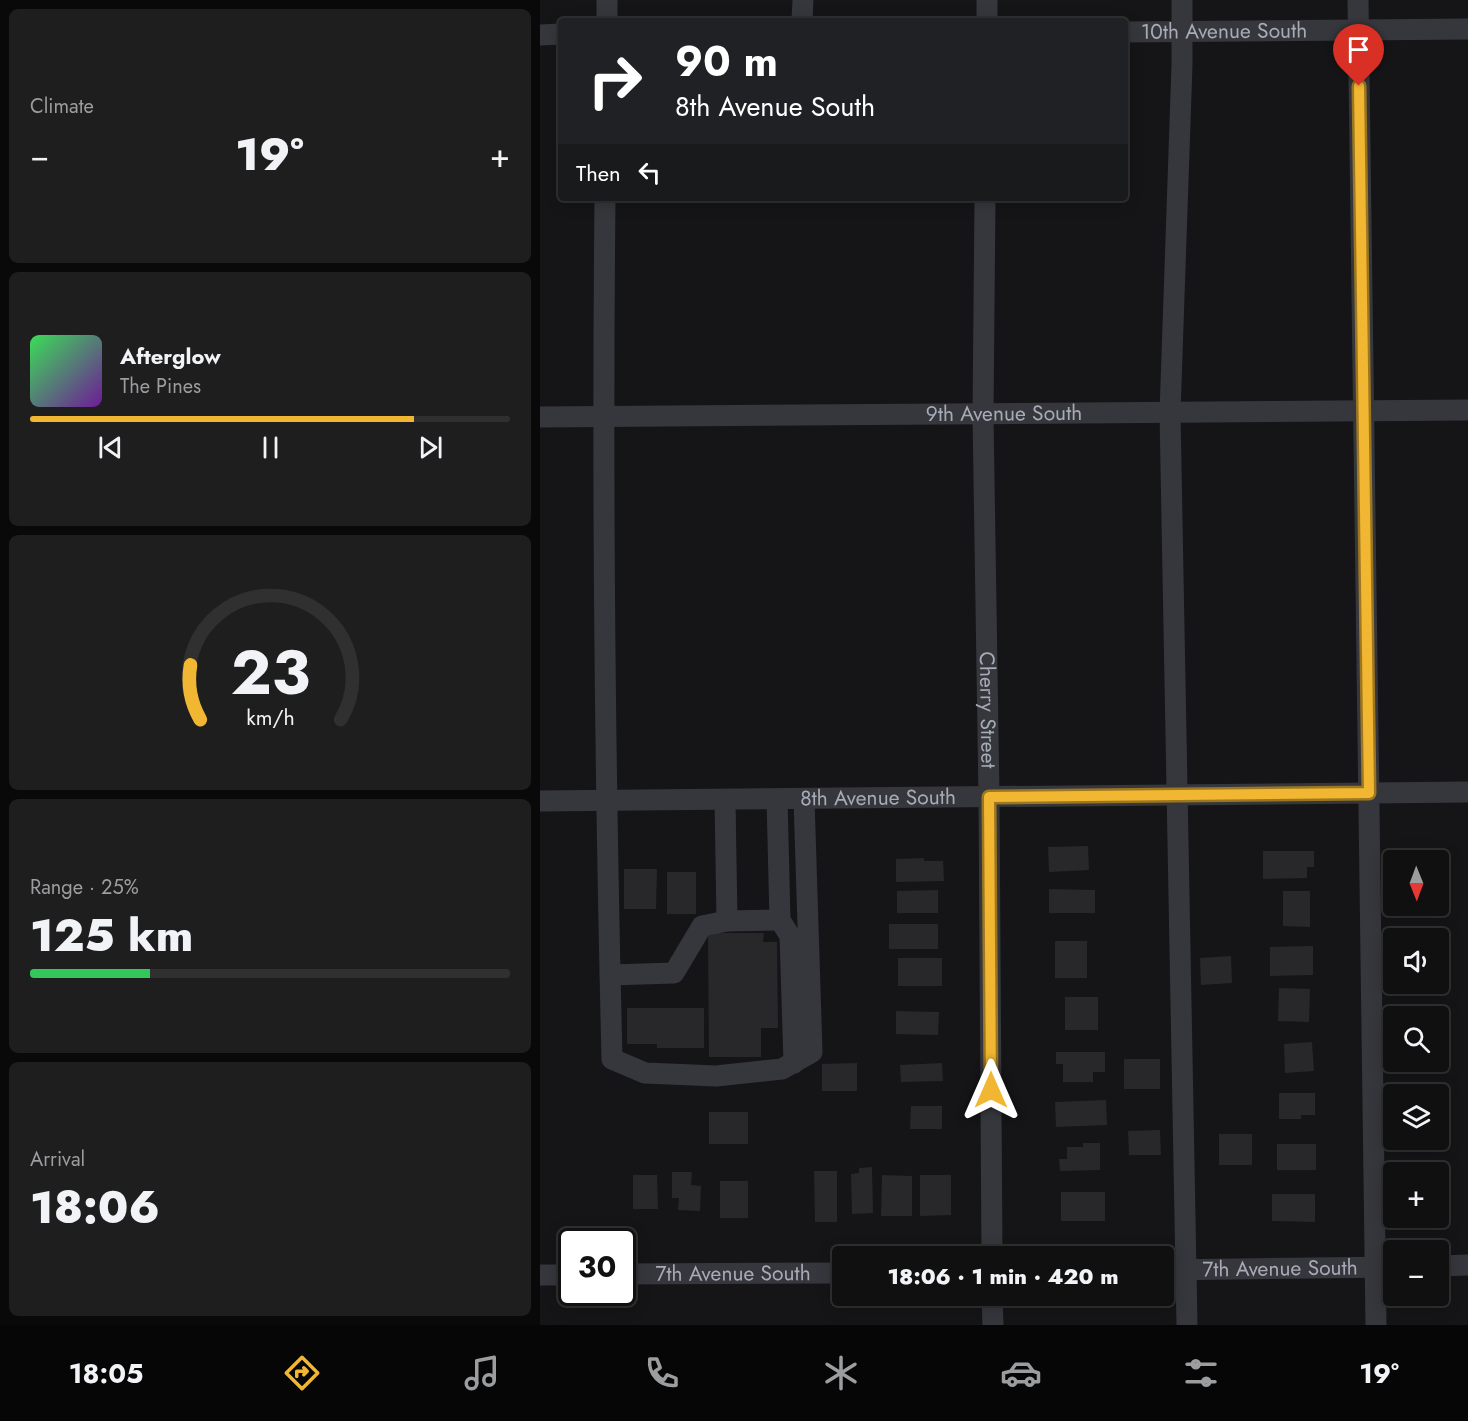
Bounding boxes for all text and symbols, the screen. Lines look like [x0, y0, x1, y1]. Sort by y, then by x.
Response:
street label: 10th Avenue South [1141, 15, 1307, 47]
pin [1333, 24, 1384, 86]
text: 90 m [675, 31, 778, 92]
icon: arrive [1342, 33, 1375, 66]
icon: right [576, 42, 654, 120]
text: 8th Avenue South [675, 87, 875, 126]
text: Climate [30, 92, 94, 121]
text: 19° [235, 122, 304, 187]
text: − [30, 132, 49, 179]
text: + [490, 132, 510, 179]
icon: left [633, 156, 666, 189]
text: Then [576, 157, 621, 189]
text: Afterglow [120, 340, 221, 372]
text: The Pines [120, 372, 201, 401]
street label: 9th Avenue South [926, 398, 1082, 429]
icon: previous [94, 431, 127, 464]
icon: pause [254, 431, 287, 464]
icon: next [414, 431, 447, 464]
text: 23 [230, 627, 310, 717]
street label: Cherry Street [972, 651, 1004, 769]
text: km/h [246, 702, 294, 733]
street label: 8th Avenue South [800, 782, 956, 813]
north arrow [1383, 850, 1449, 916]
map controls [1383, 850, 1449, 1306]
text: Range · 25% [30, 873, 139, 902]
text: 125 km [30, 903, 193, 968]
button: sound [1383, 928, 1449, 994]
button: search [1383, 1006, 1449, 1072]
position arrow [959, 1058, 1023, 1122]
button: layers [1383, 1084, 1449, 1150]
text: Arrival [30, 1145, 85, 1174]
button: + [1383, 1162, 1449, 1228]
text: 18:06 [30, 1175, 160, 1240]
speed limit sign: 30 [558, 1228, 636, 1306]
button: − [1383, 1240, 1449, 1306]
street label: 7th Avenue South [1202, 1252, 1358, 1284]
street label: 7th Avenue South [655, 1258, 811, 1289]
text: 18:06 · 1 min · 420 m [887, 1260, 1119, 1292]
icon: directions [281, 1352, 323, 1394]
icon: music [461, 1352, 503, 1394]
icon: phone [641, 1352, 683, 1394]
icon: climate [820, 1352, 862, 1394]
icon: car [1000, 1352, 1042, 1394]
icon: filters [1180, 1352, 1222, 1394]
text: 18:05 [69, 1354, 144, 1393]
text: 19° [1359, 1354, 1399, 1393]

